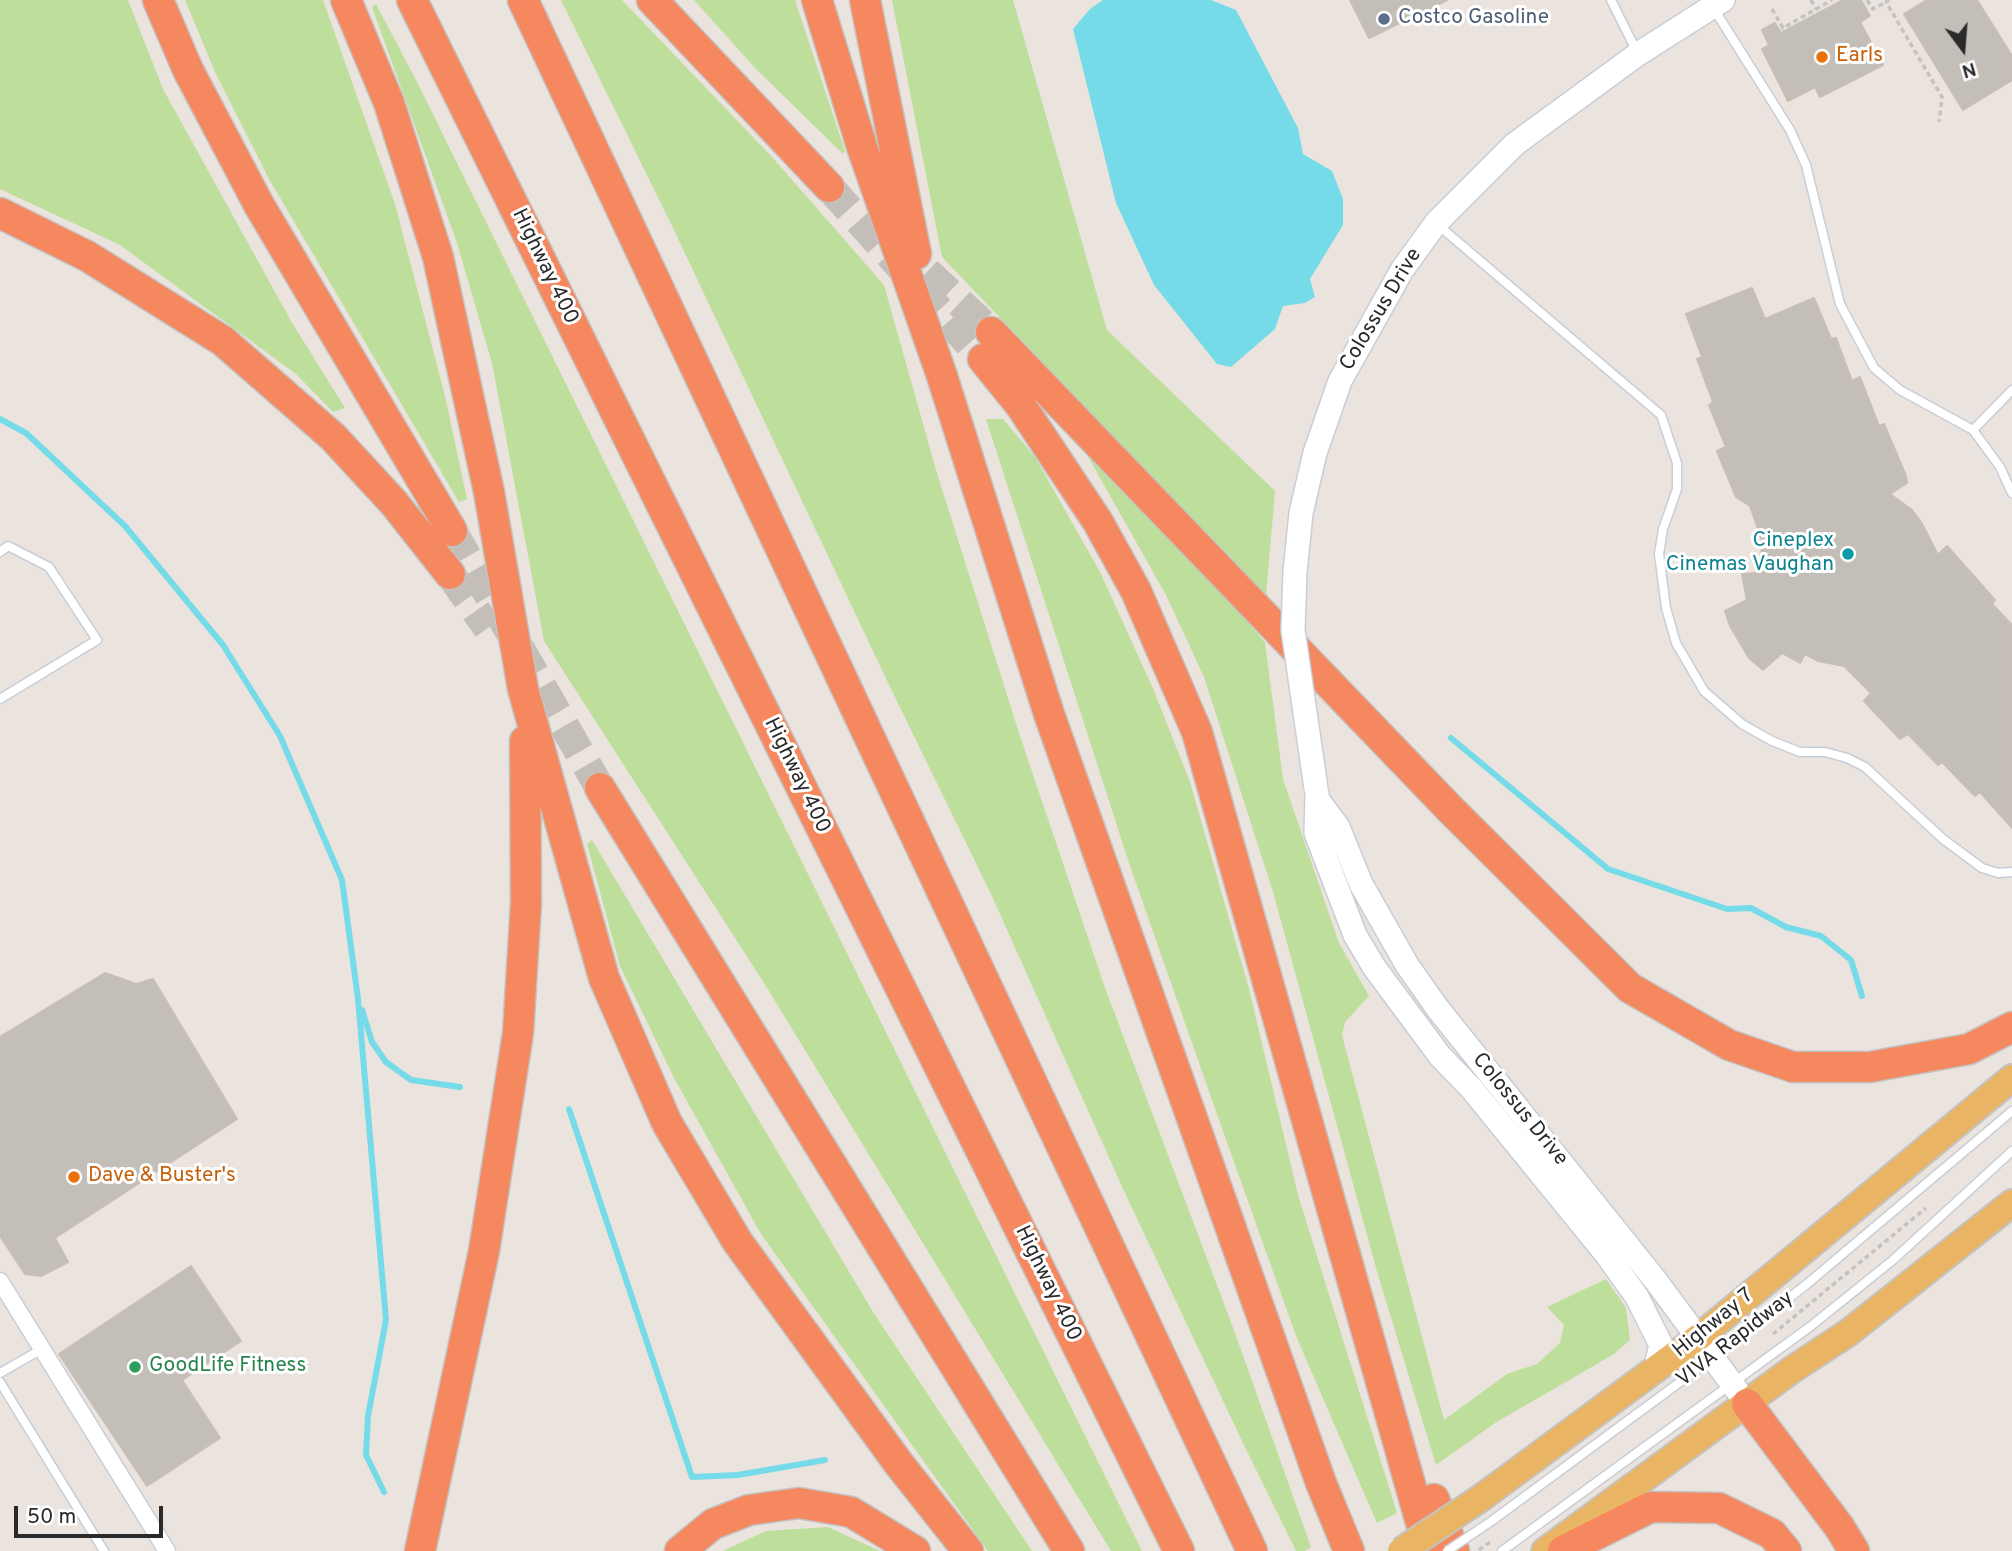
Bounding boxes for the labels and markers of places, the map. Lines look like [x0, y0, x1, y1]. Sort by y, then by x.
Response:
place label: Costco Gasoline [1398, 6, 1549, 32]
marker: Costco Gasoline [1376, 11, 1392, 27]
place label: Earls [1836, 44, 1883, 70]
marker: Earls [1814, 49, 1830, 65]
place label: Cineplex Cinemas Vaughan [1666, 529, 1834, 579]
marker: Cineplex Cinemas Vaughan [1840, 546, 1856, 562]
place label: Dave & Buster's [88, 1164, 236, 1190]
marker: Dave & Buster's [66, 1169, 82, 1185]
place label: GoodLife Fitness [149, 1354, 306, 1380]
marker: GoodLife Fitness [127, 1359, 143, 1375]

